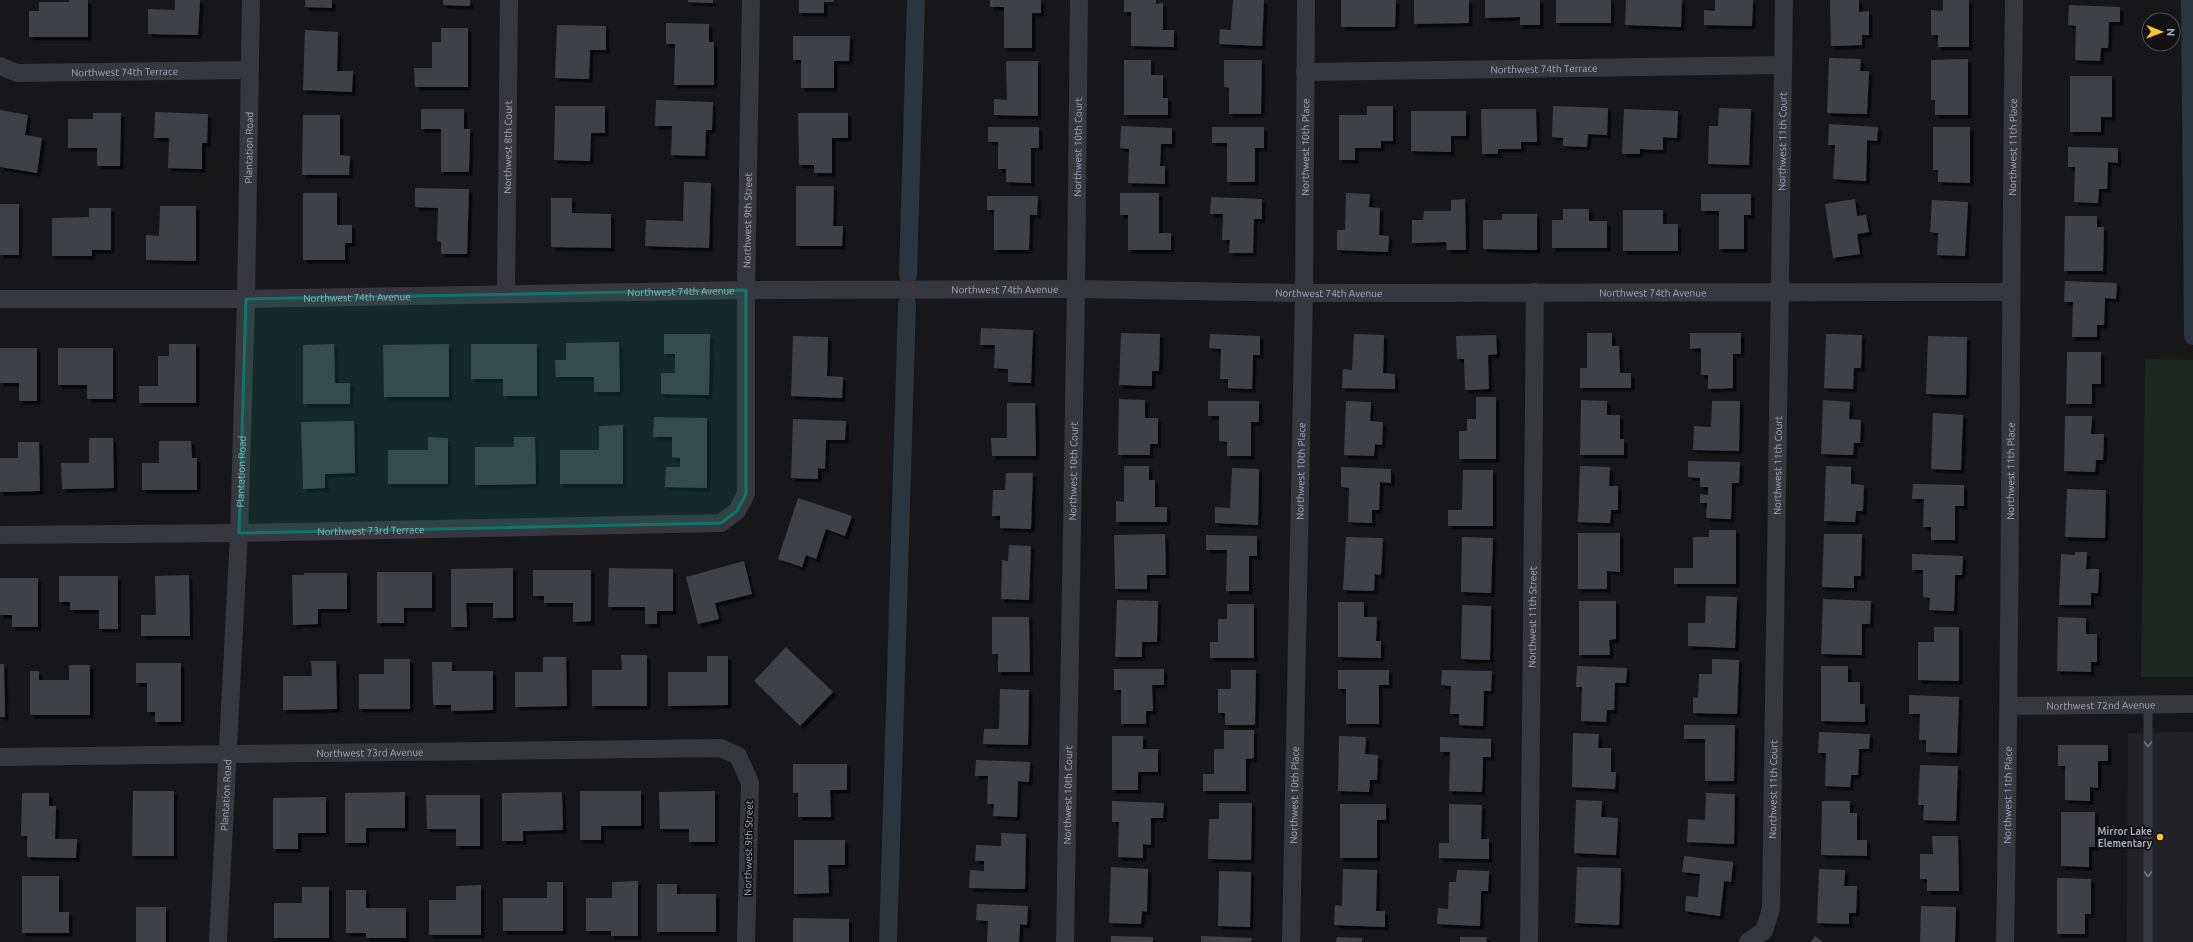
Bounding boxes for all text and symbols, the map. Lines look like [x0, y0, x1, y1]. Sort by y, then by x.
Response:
north arrow [2141, 12, 2181, 52]
text: N [2165, 28, 2177, 36]
street label: Northwest 74th Terrace [1490, 63, 1598, 75]
street label: Northwest 74th Terrace [71, 66, 178, 78]
street label: Northwest 11th Court [1776, 92, 1789, 191]
street label: Northwest 10th Court [1072, 98, 1084, 197]
street label: Northwest 10th Place [1300, 98, 1311, 196]
street label: Northwest 11th Place [2007, 98, 2019, 196]
street label: Northwest 8th Court [502, 100, 514, 194]
street label: Plantation Road [243, 112, 255, 184]
street label: Northwest 9th Street [741, 172, 754, 268]
street label: Northwest 74th Avenue [951, 284, 1059, 295]
street label: Northwest 74th Avenue [627, 285, 735, 298]
street label: Northwest 74th Avenue [1275, 287, 1383, 299]
street label: Northwest 74th Avenue [1599, 287, 1707, 299]
street label: Northwest 74th Avenue [303, 291, 411, 304]
street label: Northwest 11th Court [1772, 416, 1784, 515]
street label: Northwest 10th Court [1067, 421, 1080, 521]
street label: Northwest 10th Place [1294, 422, 1307, 520]
street label: Northwest 11th Place [2005, 422, 2017, 520]
street label: Plantation Road [235, 435, 248, 508]
street label: Northwest 73rd Terrace [317, 524, 425, 537]
street label: Northwest 11th Street [1527, 566, 1538, 668]
street label: Northwest 72nd Avenue [2046, 699, 2156, 712]
street label: Northwest 11th Court [1767, 740, 1779, 839]
one-way arrow [2144, 741, 2152, 747]
street label: Northwest 10th Court [1062, 745, 1074, 845]
street label: Northwest 10th Place [1288, 746, 1301, 844]
street label: Northwest 11th Place [2002, 746, 2014, 844]
street label: Northwest 73rd Avenue [316, 747, 424, 759]
street label: Plantation Road [219, 759, 233, 831]
street label: Northwest 9th Street [742, 800, 755, 896]
place label: Mirror Lake Elementary [2098, 826, 2153, 849]
marker: Mirror Lake Elementary [2155, 832, 2165, 842]
one-way arrow [2144, 871, 2152, 877]

